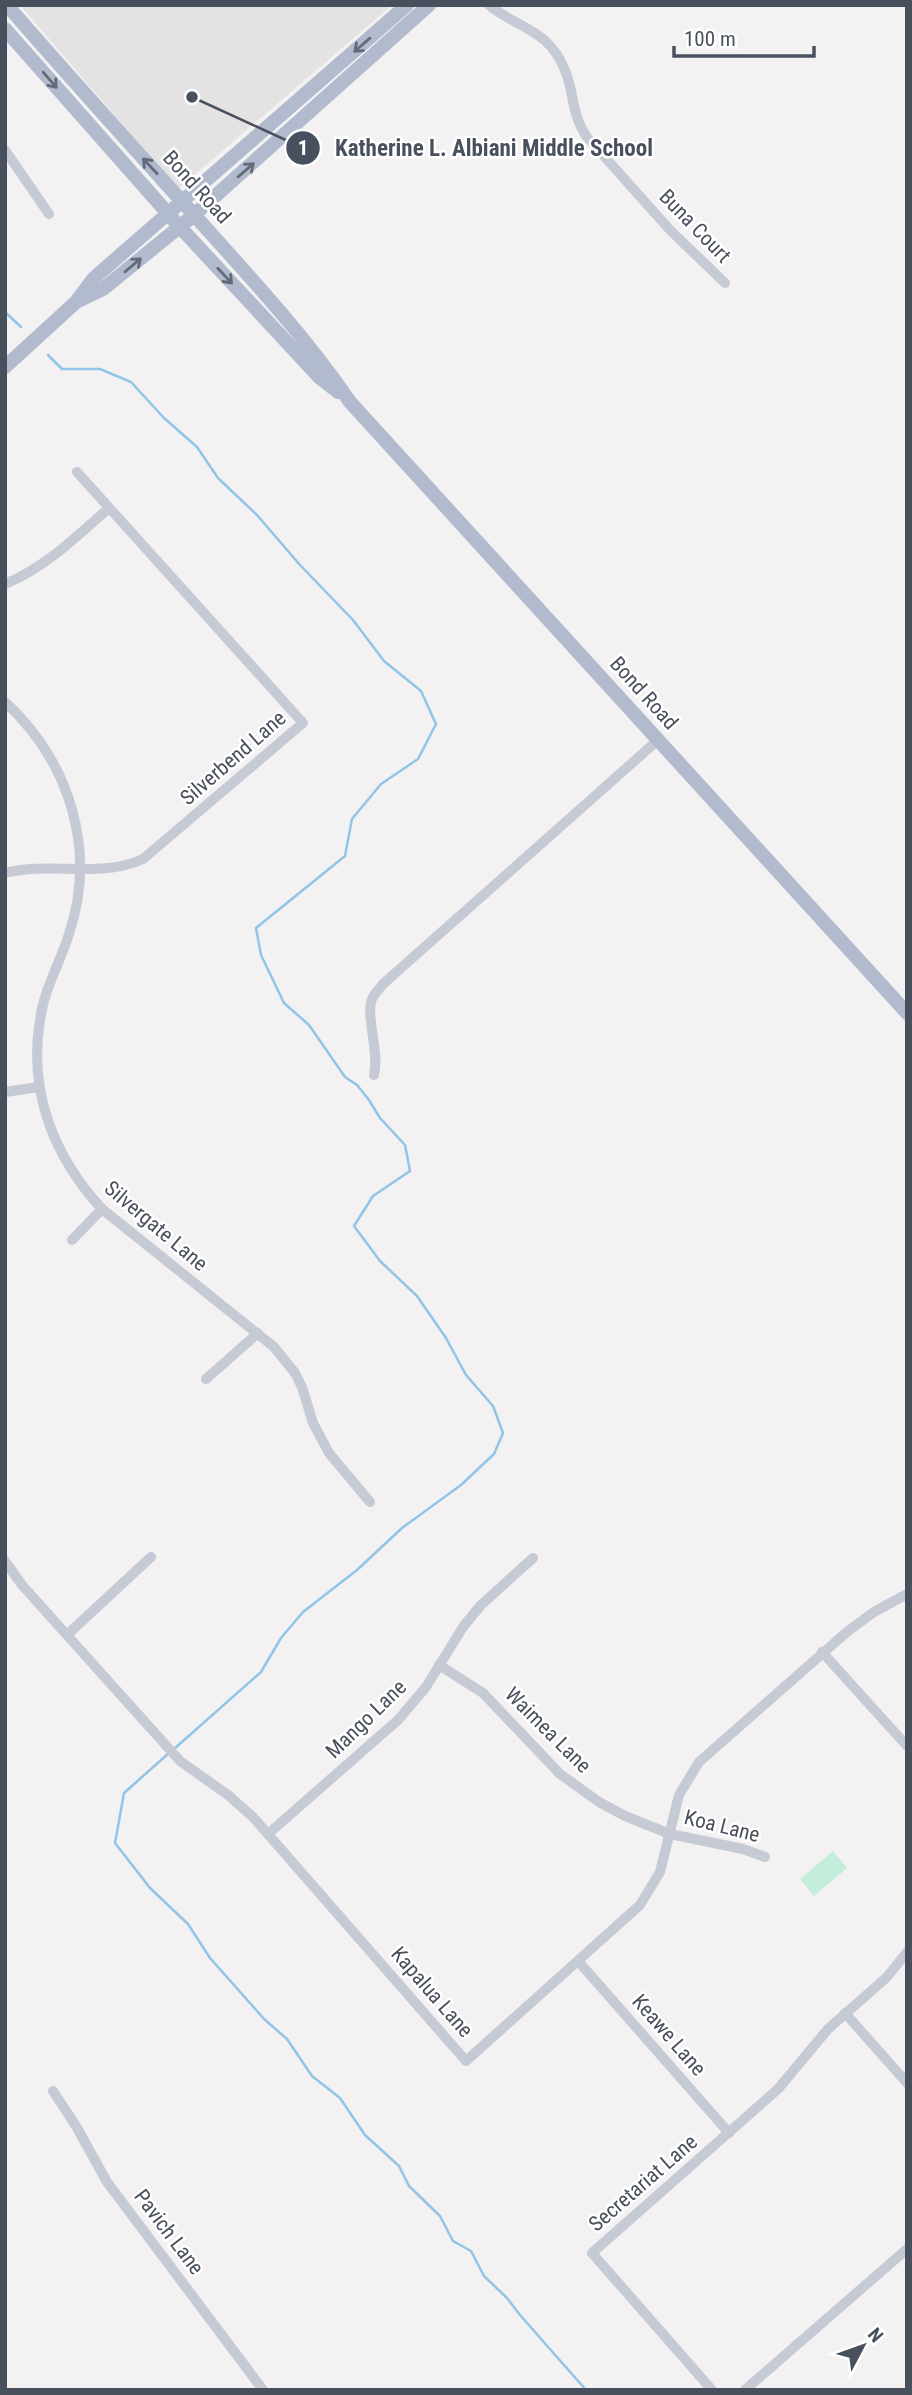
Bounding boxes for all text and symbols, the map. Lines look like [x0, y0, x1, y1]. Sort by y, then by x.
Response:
scale bar [674, 14, 814, 58]
text: 100 m [684, 27, 736, 51]
one-way arrow [353, 37, 371, 53]
one-way arrow [42, 71, 58, 89]
callout: Katherine L. Albiani Middle School [286, 126, 667, 170]
text: Katherine L. Albiani Middle School [335, 135, 653, 162]
text: 1 [298, 136, 308, 160]
street label: Bond Road [158, 146, 236, 228]
one-way arrow [142, 158, 159, 175]
one-way arrow [237, 162, 255, 178]
street label: Buna Court [654, 184, 736, 268]
one-way arrow [123, 257, 141, 273]
one-way arrow [217, 267, 233, 285]
street label: Bond Road [605, 652, 683, 734]
street label: Silverbend Lane [176, 706, 291, 810]
street label: Silvergate Lane [100, 1176, 212, 1276]
street label: Mango Lane [321, 1675, 411, 1763]
street label: Waimea Lane [500, 1682, 596, 1778]
street label: Koa Lane [682, 1805, 762, 1847]
street label: Kapalua Lane [386, 1942, 478, 2042]
street label: Keawe Lane [627, 1990, 711, 2081]
street label: Secretariat Lane [584, 2130, 702, 2236]
street label: Pavich Lane [129, 2185, 209, 2279]
north arrow [828, 2311, 898, 2381]
text: N [863, 2323, 888, 2347]

